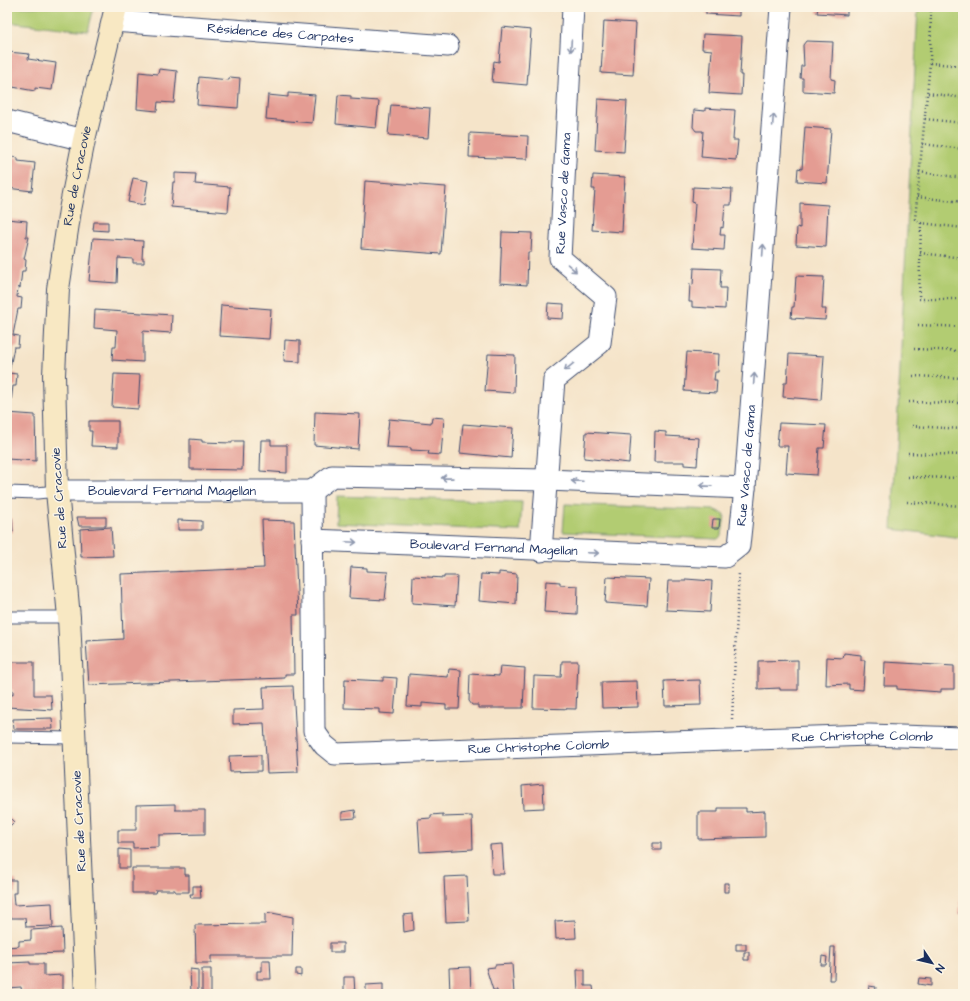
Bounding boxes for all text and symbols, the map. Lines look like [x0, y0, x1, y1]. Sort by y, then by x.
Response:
street label: Résidence des Carpates [207, 19, 355, 48]
one-way arrow [567, 39, 575, 52]
one-way arrow [769, 114, 776, 127]
street label: Rue de Cracovie [59, 124, 96, 227]
street label: Rue Vasco de Gama [551, 132, 576, 254]
one-way arrow [760, 244, 767, 257]
one-way arrow [567, 263, 577, 273]
one-way arrow [564, 363, 575, 372]
one-way arrow [750, 373, 757, 386]
street label: Rue Vasco de Gama [732, 404, 760, 527]
street label: Rue de Cracovie [46, 447, 72, 549]
one-way arrow [441, 474, 454, 482]
one-way arrow [571, 477, 584, 485]
street label: Boulevard Fernand Magellan [88, 482, 256, 501]
one-way arrow [700, 482, 713, 490]
street label: Boulevard Fernand Magellan [410, 535, 579, 560]
one-way arrow [344, 538, 357, 545]
one-way arrow [586, 549, 599, 557]
street label: Rue Christophe Colomb [791, 726, 934, 747]
street label: Rue Christophe Colomb [467, 735, 610, 758]
street label: Rue de Cracovie [67, 770, 91, 872]
north arrow [912, 943, 952, 983]
text: N [932, 961, 948, 976]

